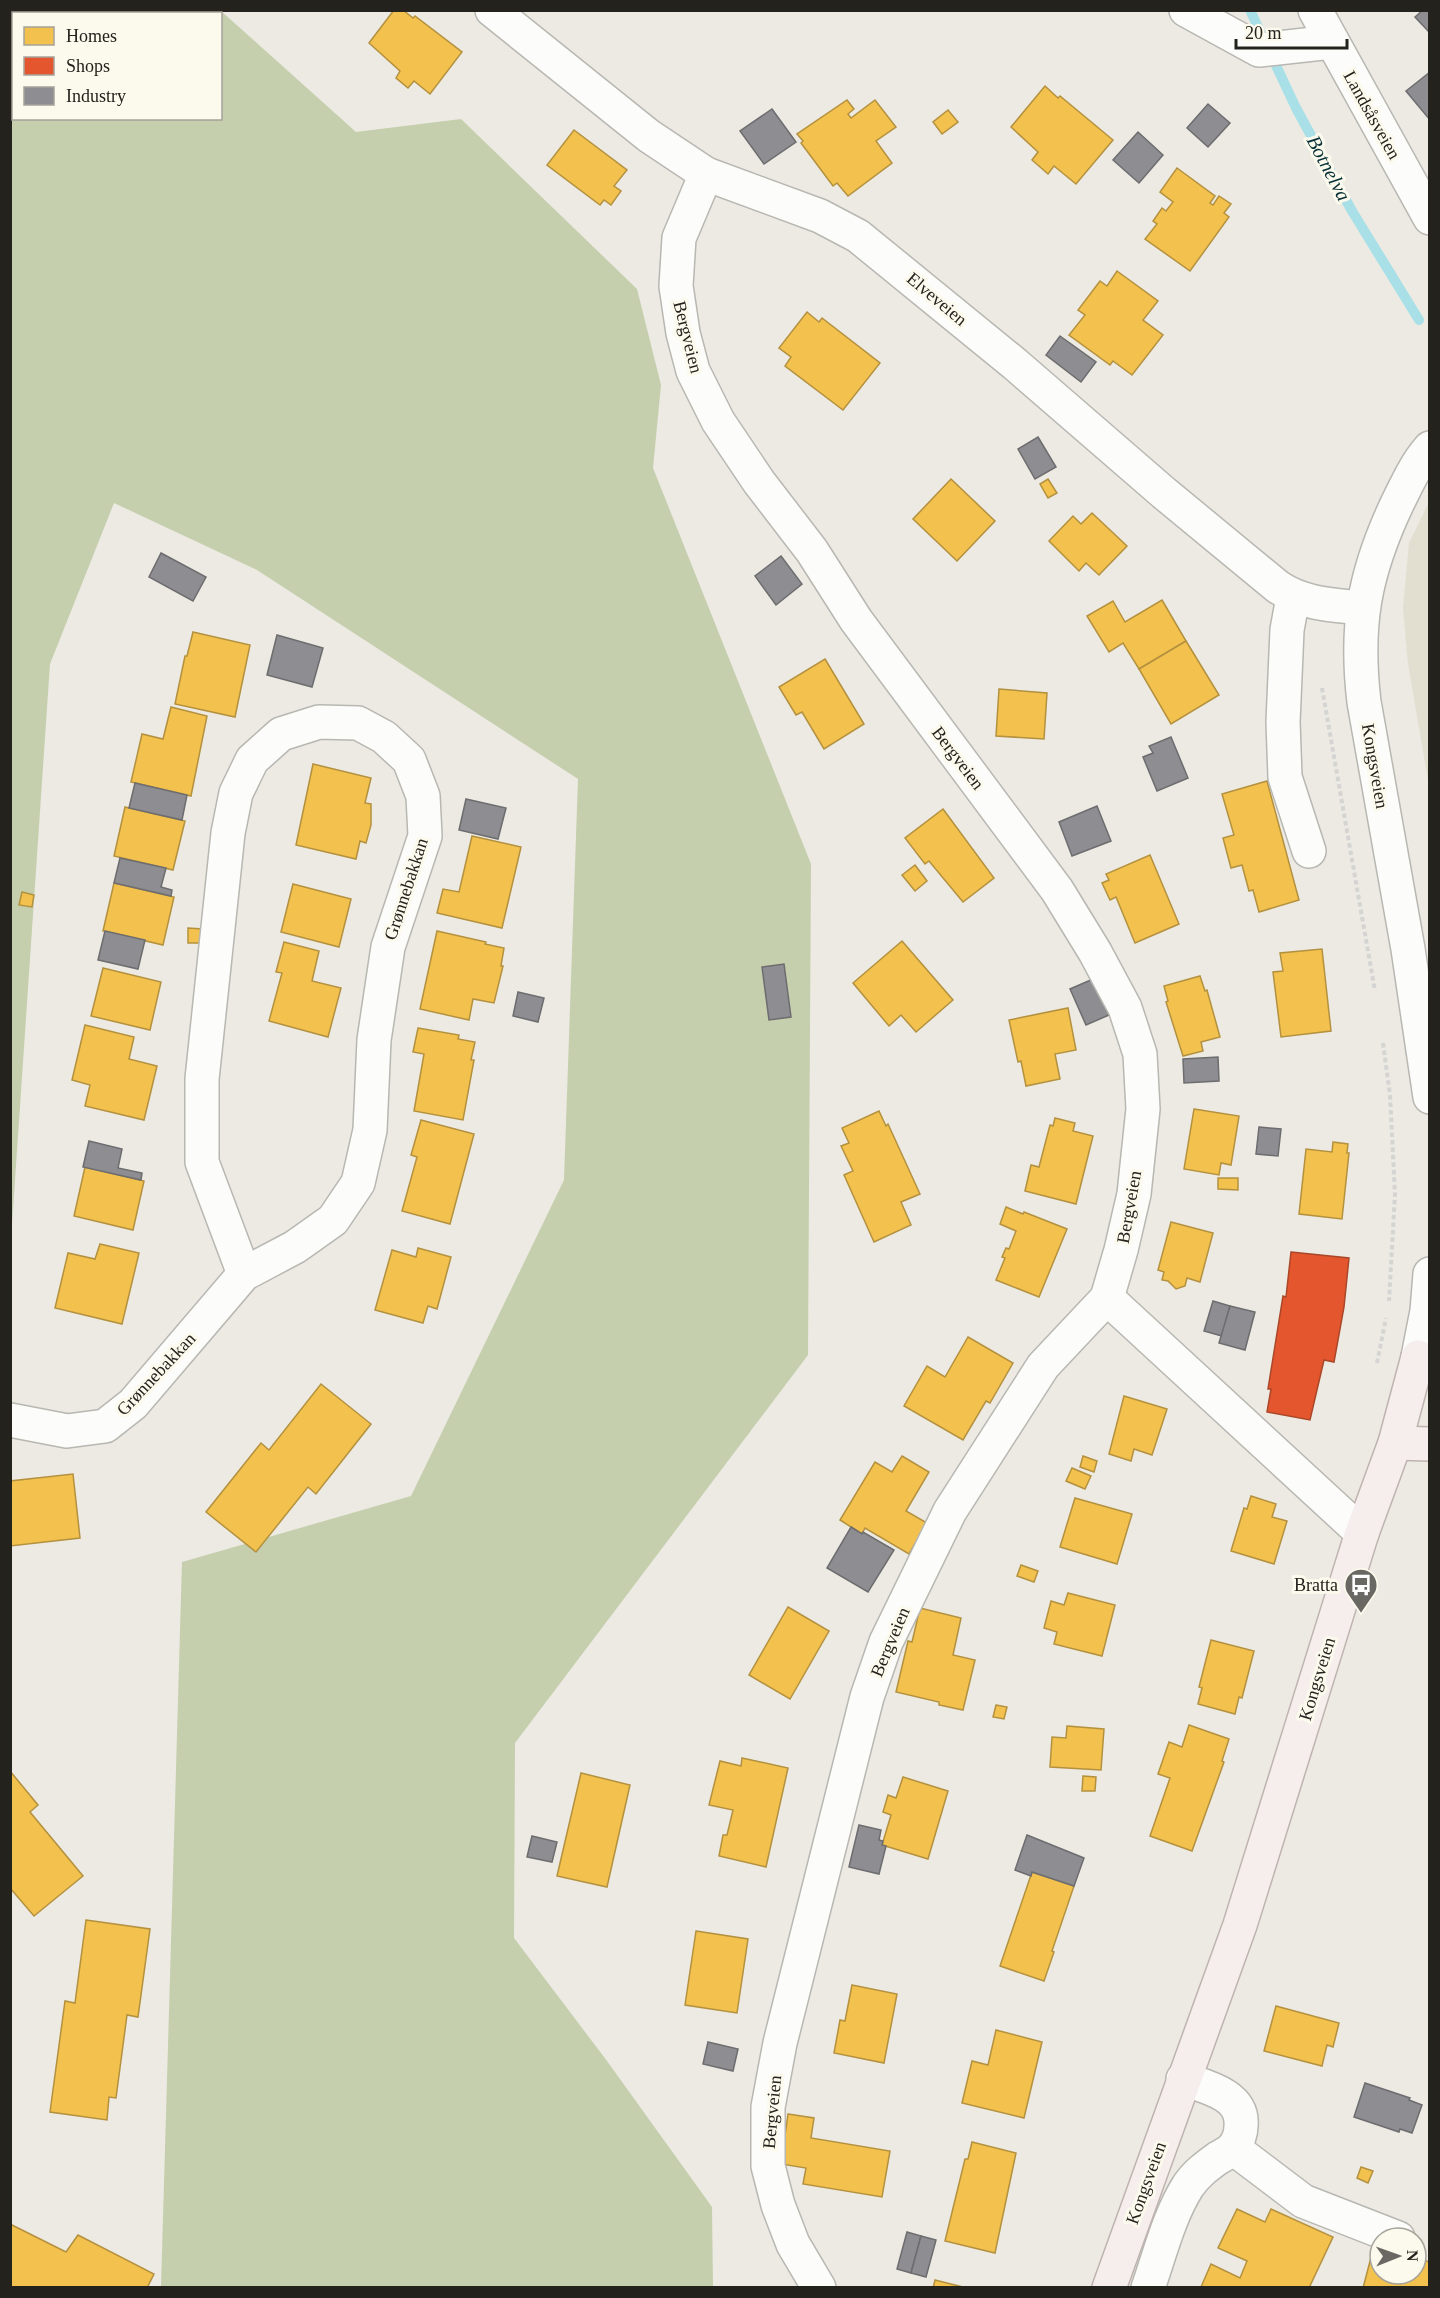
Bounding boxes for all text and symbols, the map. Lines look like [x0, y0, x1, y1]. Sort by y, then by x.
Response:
legend [12, 12, 222, 120]
scale bar [1236, 12, 1347, 50]
text: 20 m [1245, 23, 1282, 43]
text: Homes [66, 26, 117, 46]
text: Shops [66, 56, 110, 76]
street label: Landsåsveien [1340, 67, 1404, 163]
text: Industry [66, 86, 126, 106]
water label: Botnelva [1303, 131, 1355, 205]
street label: Elveveien [903, 268, 971, 330]
street label: Bergveien [669, 299, 707, 375]
street label: Kongsveien [1358, 722, 1392, 810]
street label: Bergveien [928, 723, 988, 793]
street label: Grønnebakkan [380, 836, 432, 942]
street label: Bergveien [1113, 1169, 1145, 1245]
street label: Grønnebakkan [113, 1328, 199, 1420]
bus stop icon: Bratta [1343, 1567, 1379, 1614]
place label: Bratta [1294, 1575, 1338, 1595]
street label: Bergveien [866, 1604, 914, 1680]
street label: Kongsveien [1295, 1635, 1339, 1723]
street label: Bergveien [759, 2074, 785, 2150]
street label: Kongsveien [1122, 2139, 1170, 2227]
north arrow [1368, 2226, 1428, 2286]
text: N [1404, 2250, 1421, 2262]

